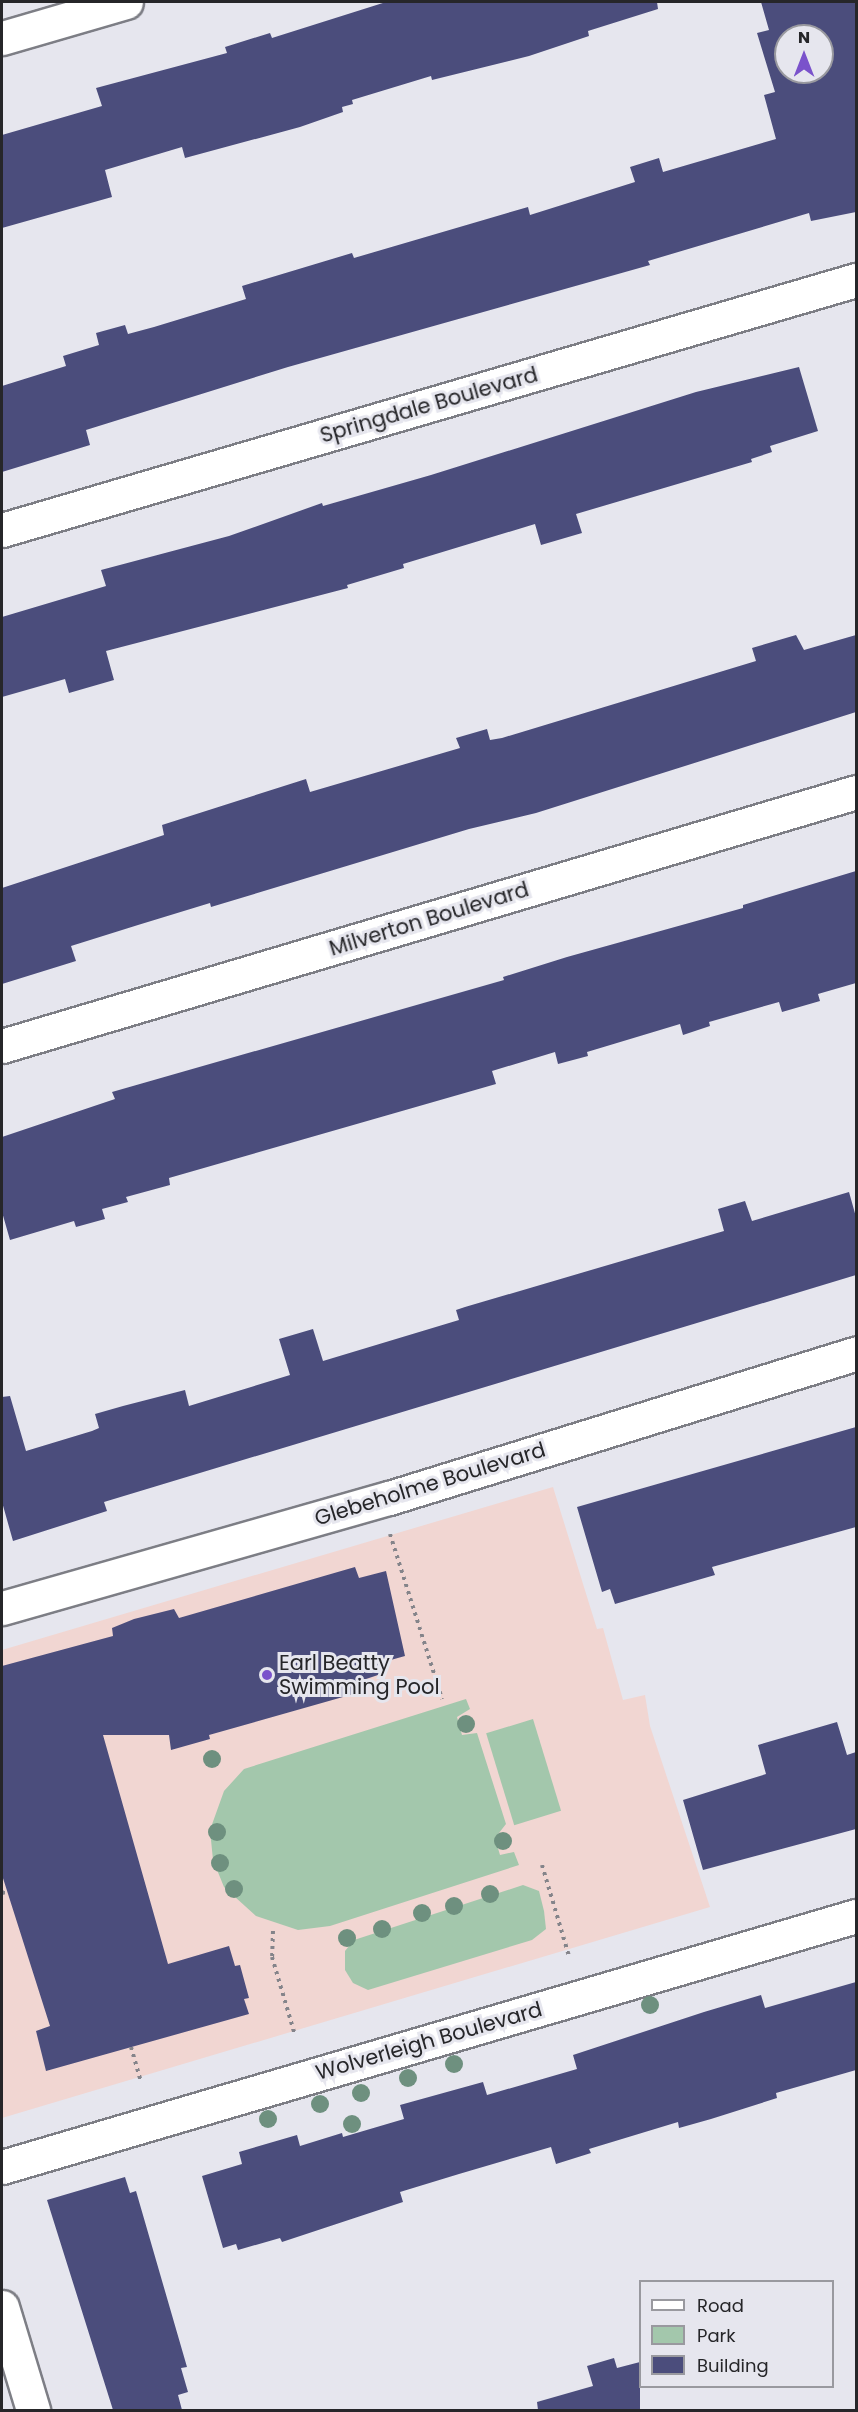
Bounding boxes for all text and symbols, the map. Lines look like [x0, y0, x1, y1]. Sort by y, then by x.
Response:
north arrow [774, 24, 834, 84]
text: N [798, 26, 810, 49]
street label: Springdale Boulevard [317, 362, 541, 448]
street label: Milverton Boulevard [326, 877, 532, 961]
street label: Glebeholme Boulevard [312, 1437, 548, 1531]
place label: Earl Beatty Swimming Pool [279, 1650, 440, 1700]
marker: Earl Beatty Swimming Pool [260, 1668, 274, 1682]
street label: Wolverleigh Boulevard [313, 1997, 545, 2085]
legend [639, 2280, 834, 2388]
text: Road [697, 2293, 744, 2318]
text: Park [697, 2323, 736, 2348]
text: Building [697, 2353, 769, 2378]

